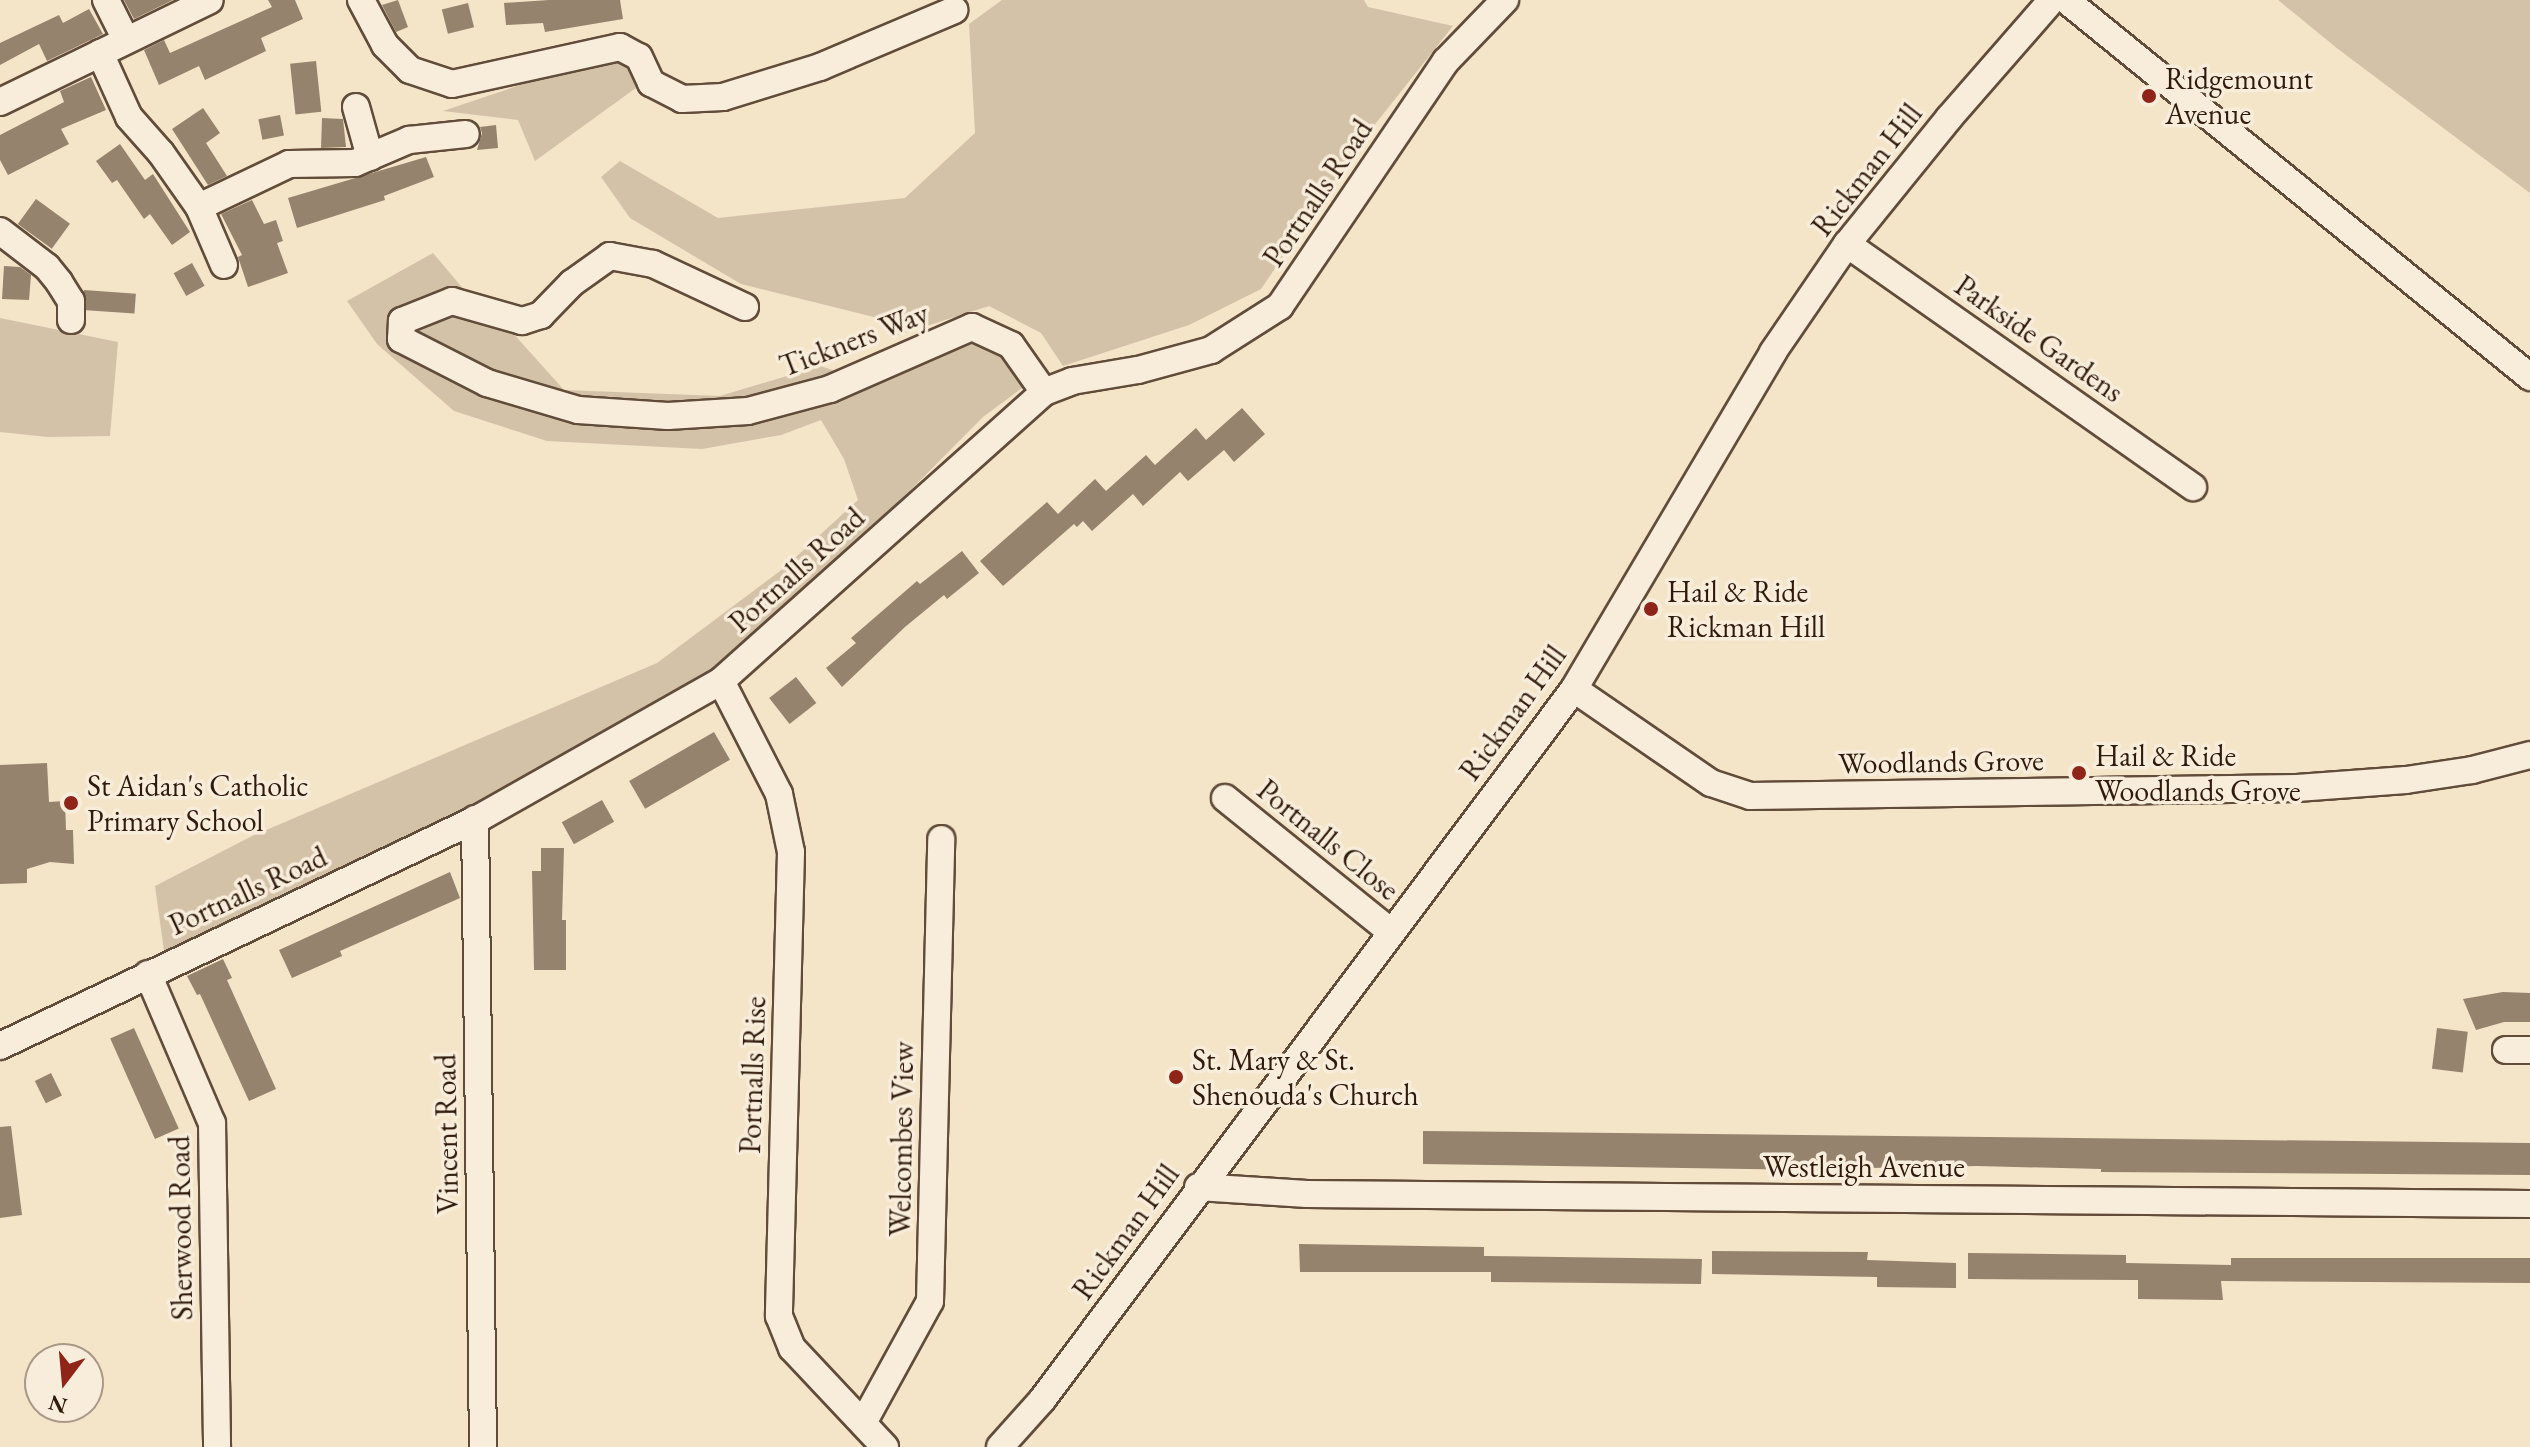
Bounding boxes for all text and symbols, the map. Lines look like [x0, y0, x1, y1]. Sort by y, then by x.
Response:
place label: Ridgemount Avenue [2165, 61, 2313, 132]
marker: Ridgemount Avenue [2140, 87, 2158, 105]
street label: Rickman Hill [1804, 97, 1930, 243]
street label: Portnalls Road [1256, 112, 1380, 274]
street label: Parkside Gardens [1948, 268, 2130, 410]
street label: Tickners Way [775, 295, 933, 385]
street label: Portnalls Road [722, 500, 872, 640]
place label: Hail & Ride Rickman Hill [1667, 574, 1825, 644]
marker: Hail & Ride Rickman Hill [1642, 600, 1660, 618]
street label: Rickman Hill [1452, 638, 1574, 788]
place label: Hail & Ride Woodlands Grove [2095, 738, 2301, 808]
street label: Woodlands Grove [1838, 742, 2044, 782]
marker: Hail & Ride Woodlands Grove [2070, 764, 2088, 782]
place label: St Aidan's Catholic Primary School [87, 768, 308, 838]
street label: Portnalls Close [1250, 772, 1406, 908]
marker: St Aidan's Catholic Primary School [62, 794, 80, 812]
street label: Portnalls Road [163, 839, 333, 943]
street label: Portnalls Rise [732, 996, 774, 1154]
street label: Welcombes View [882, 1041, 922, 1237]
place label: St. Mary & St. Shenouda's Church [1192, 1042, 1419, 1112]
street label: Vincent Road [428, 1054, 466, 1214]
marker: St. Mary & St. Shenouda's Church [1167, 1068, 1185, 1086]
street label: Sherwood Road [161, 1135, 201, 1321]
street label: Westleigh Avenue [1763, 1149, 1965, 1185]
street label: Rickman Hill [1065, 1157, 1187, 1307]
north arrow [24, 1343, 104, 1423]
text: N [45, 1388, 70, 1421]

